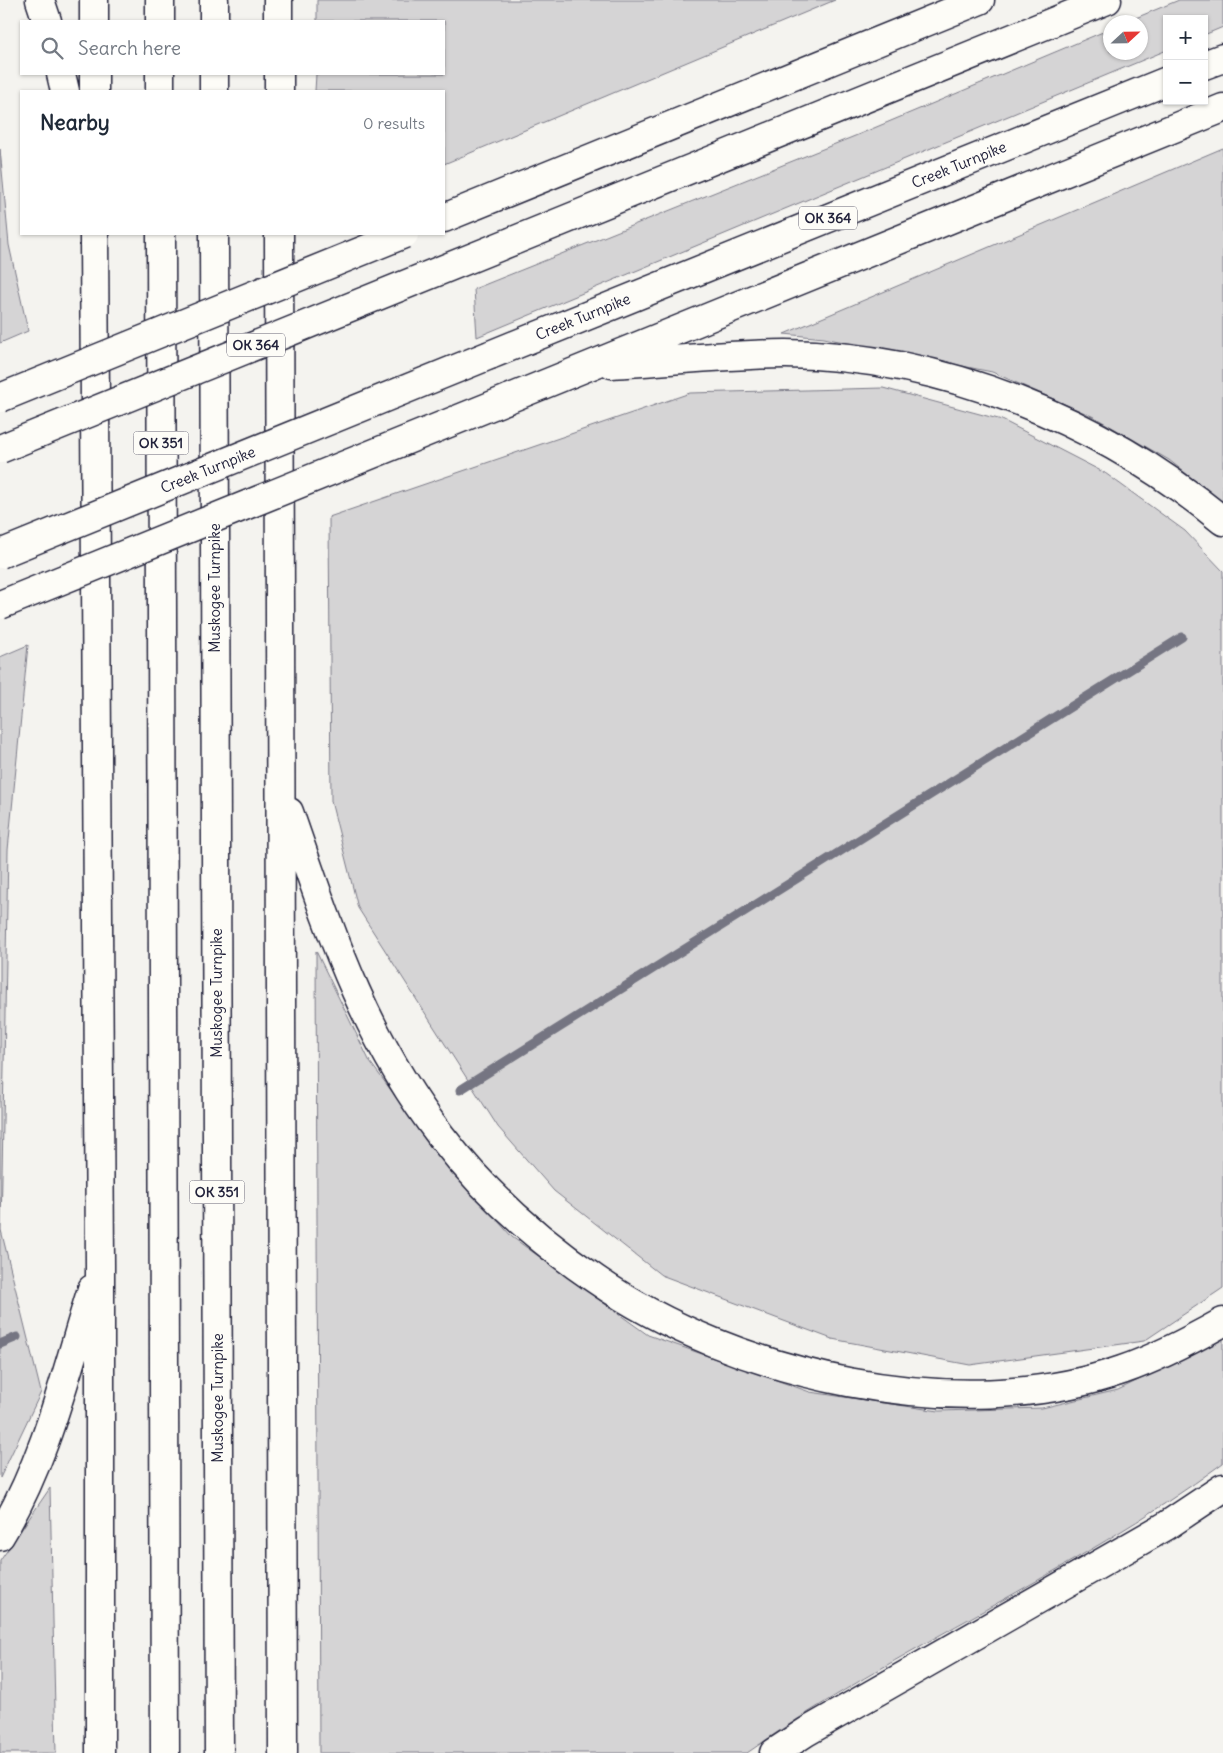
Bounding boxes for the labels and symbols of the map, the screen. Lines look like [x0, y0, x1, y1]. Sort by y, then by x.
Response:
north arrow [1103, 15, 1148, 60]
street label: Creek Turnpike [909, 137, 1009, 192]
road number: OK 364 [799, 207, 857, 230]
street label: Creek Turnpike [533, 289, 633, 344]
road number: OK 364 [227, 334, 285, 356]
road number: OK 351 [134, 432, 188, 454]
street label: Creek Turnpike [158, 442, 258, 497]
street label: Muskogee Turnpike [205, 523, 224, 653]
street label: Muskogee Turnpike [207, 928, 226, 1058]
road number: OK 351 [190, 1180, 244, 1204]
street label: Muskogee Turnpike [208, 1333, 227, 1463]

